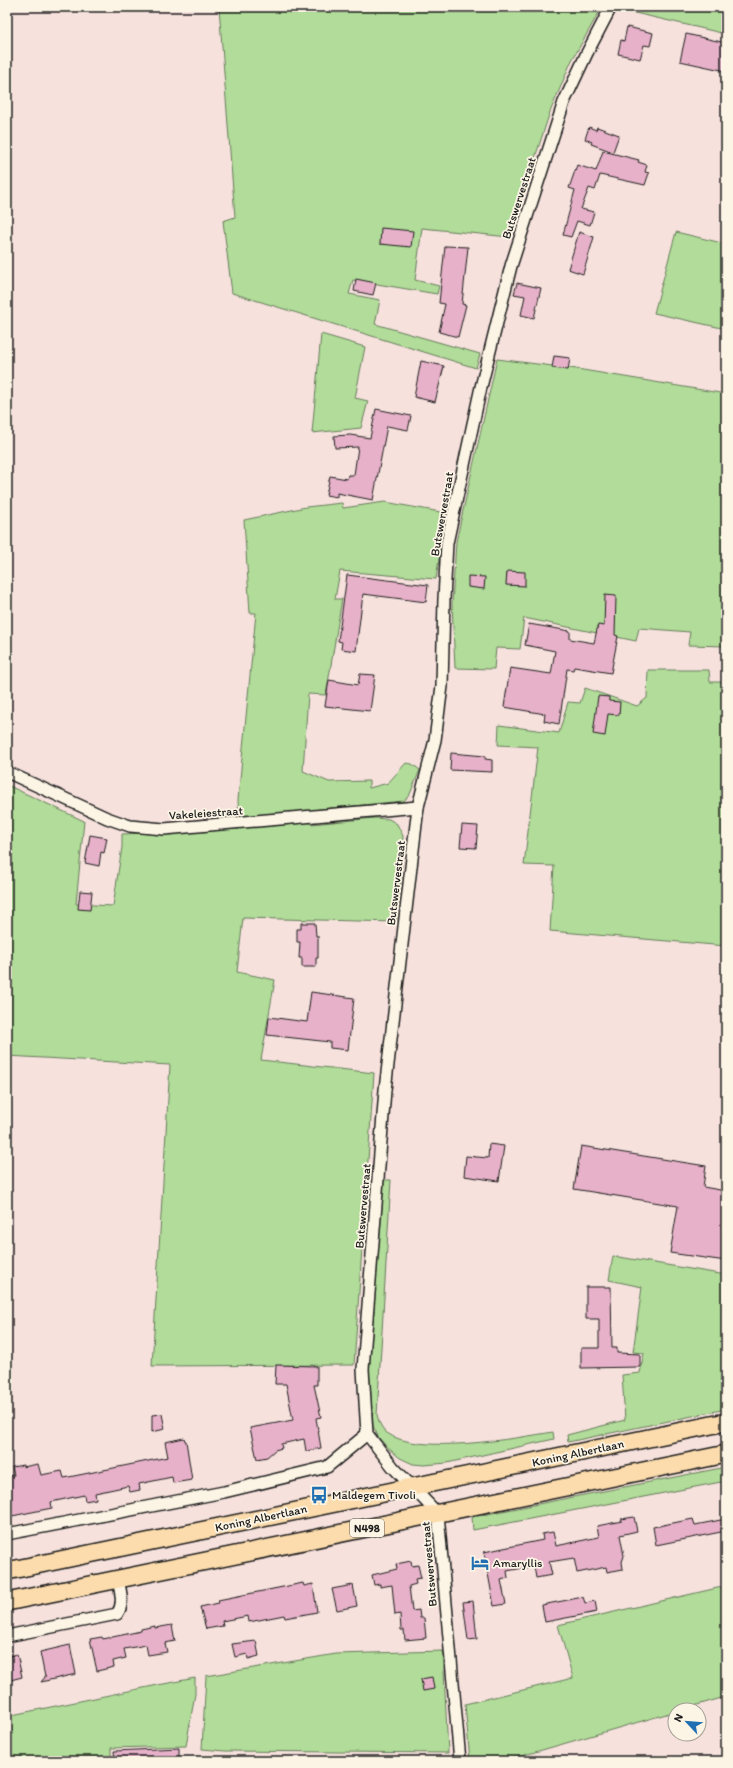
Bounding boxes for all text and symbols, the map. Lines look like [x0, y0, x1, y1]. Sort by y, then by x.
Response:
street label: Butswervestraat [499, 155, 539, 241]
street label: Butswervestraat [428, 470, 456, 557]
street label: Vakeleiestraat [169, 803, 244, 823]
street label: Butswervestraat [384, 839, 408, 926]
street label: Butswervestraat [352, 1162, 374, 1249]
street label: Koning Albertlaan [531, 1436, 625, 1470]
bus stop icon: Maldegem Tivoli [309, 1485, 329, 1505]
place label: Maldegem Tivoli [332, 1488, 416, 1502]
street label: Koning Albertlaan [214, 1501, 308, 1535]
road number: N498 [350, 1519, 384, 1537]
street label: Butswervestraat [418, 1520, 440, 1607]
hotel icon: Amaryllis [470, 1553, 490, 1573]
place label: Amaryllis [493, 1556, 543, 1570]
north arrow [667, 1702, 707, 1742]
text: N [671, 1712, 686, 1724]

